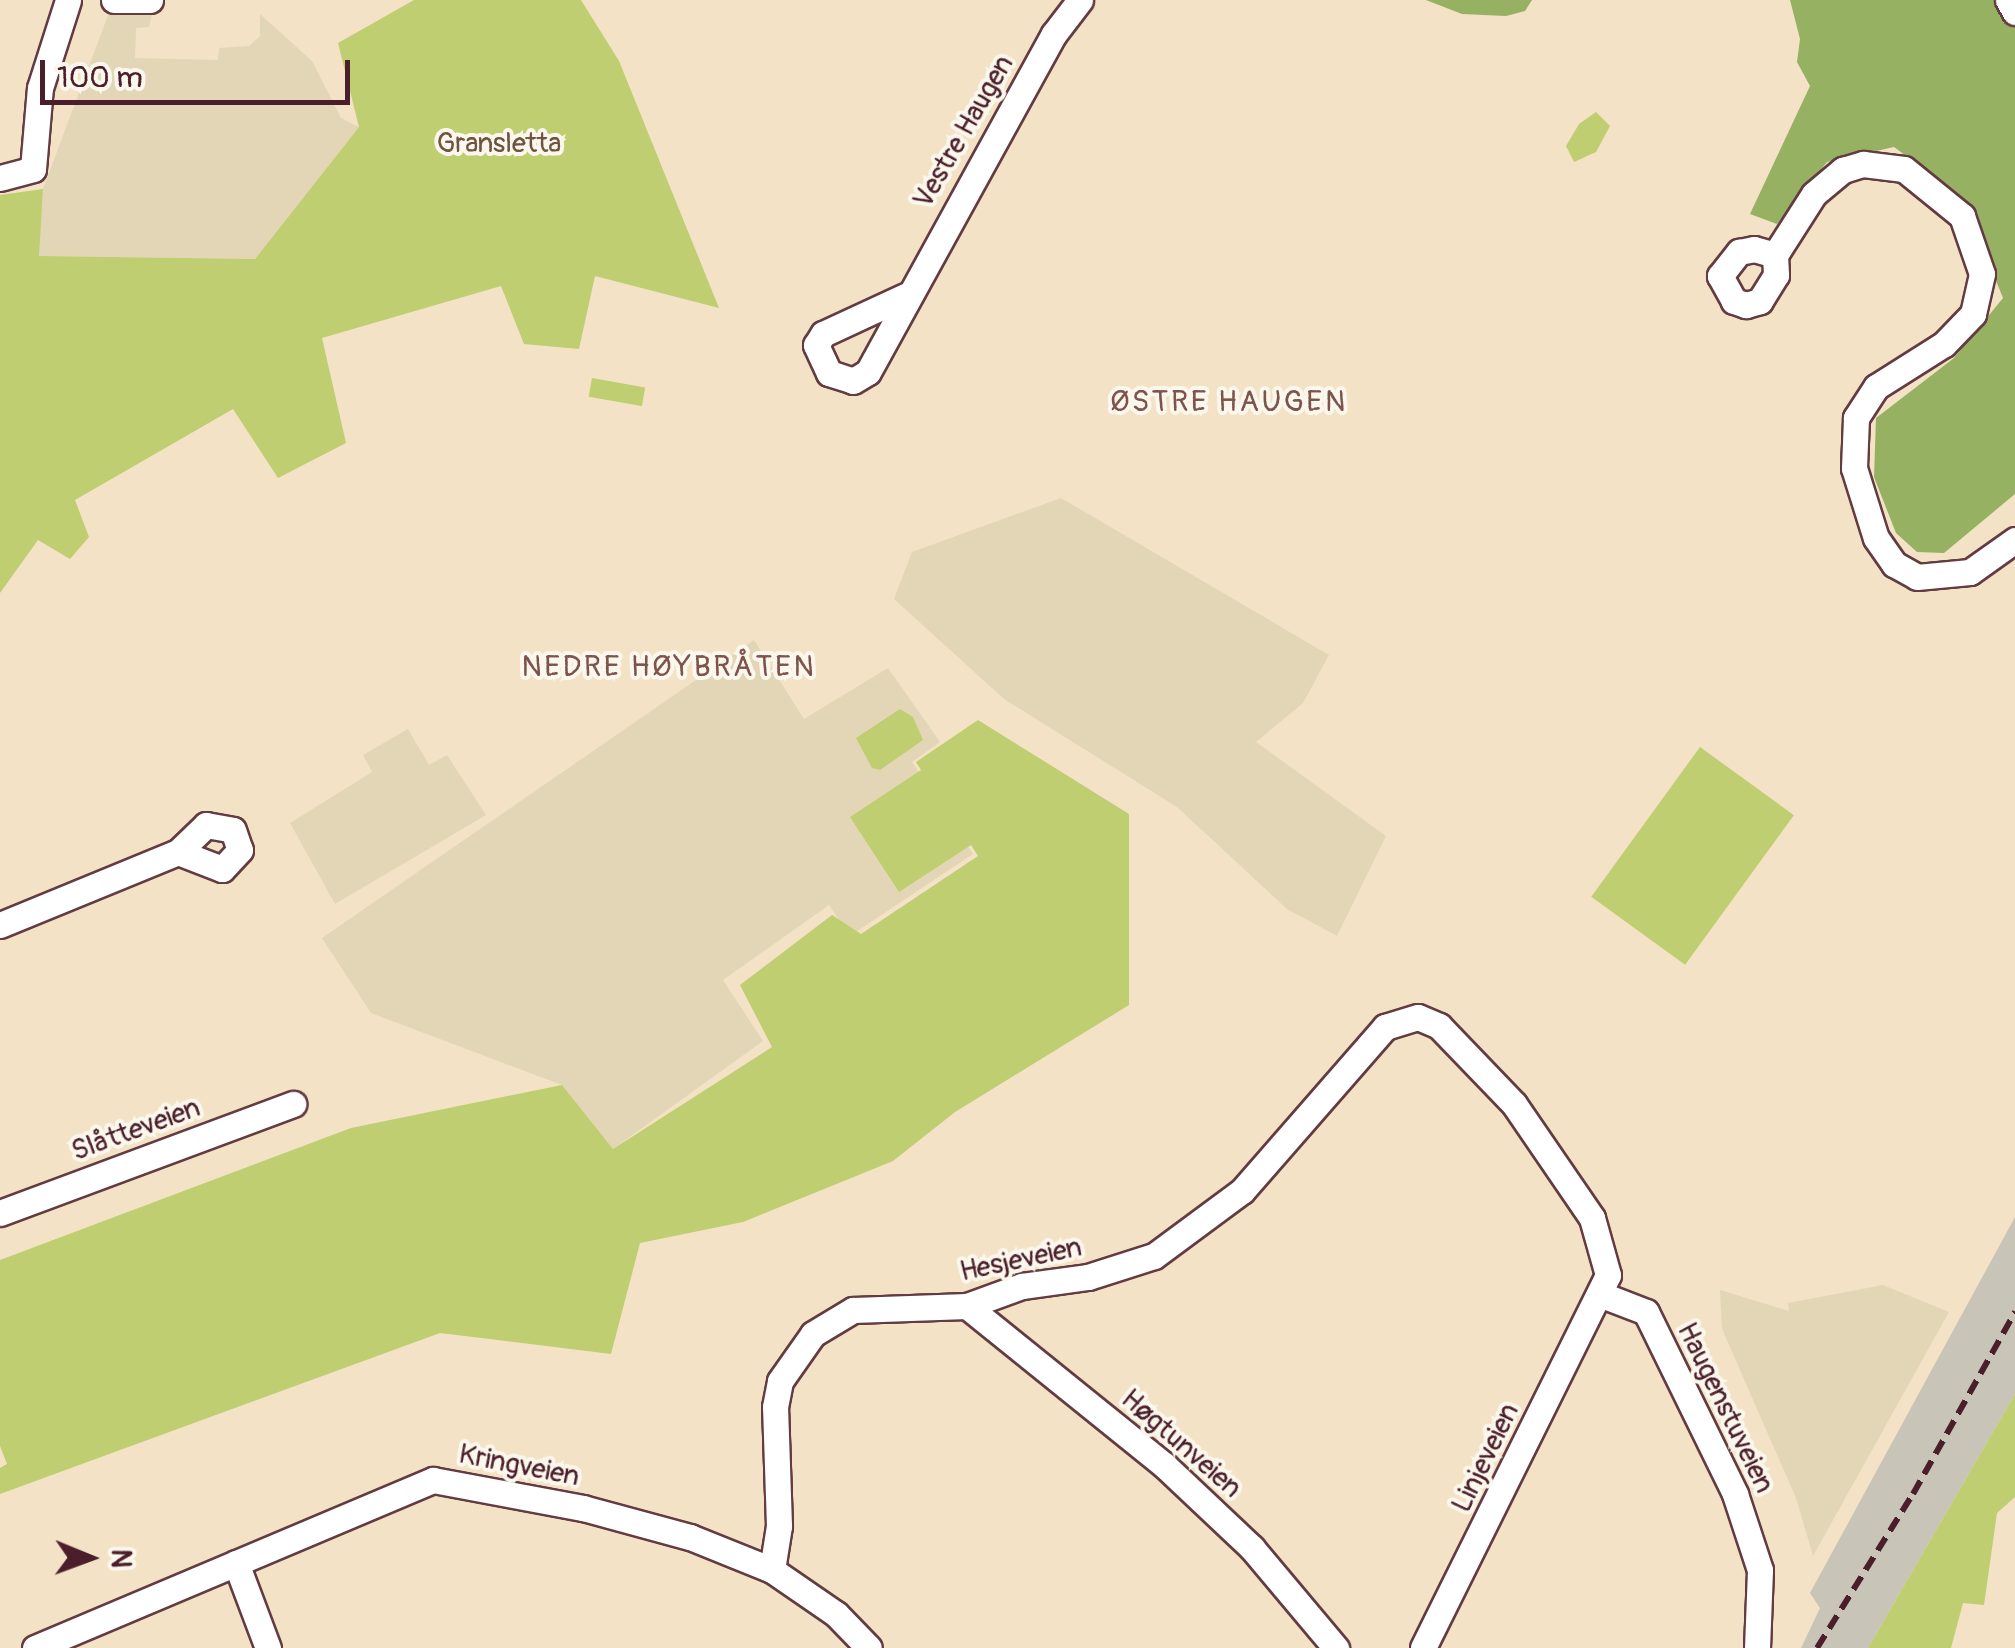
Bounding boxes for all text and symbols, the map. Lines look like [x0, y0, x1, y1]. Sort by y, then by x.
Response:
scale bar [45, 40, 355, 102]
street label: Vestre Haugen [907, 49, 1021, 215]
text: 100 m [57, 59, 143, 96]
park label: Gransletta [437, 127, 561, 161]
district label: ØSTRE HAUGEN [1110, 384, 1348, 420]
district label: NEDRE HØYBRÅTEN [522, 649, 816, 685]
street label: Slåtteveien [67, 1091, 205, 1169]
street label: Hesjeveien [957, 1231, 1085, 1289]
street label: Haugenstuveien [1669, 1317, 1781, 1499]
street label: Høgtunveien [1114, 1383, 1248, 1505]
street label: Linjeveien [1445, 1398, 1527, 1518]
street label: Kringveien [456, 1438, 582, 1494]
north arrow [40, 1508, 140, 1608]
text: N [103, 1549, 138, 1568]

